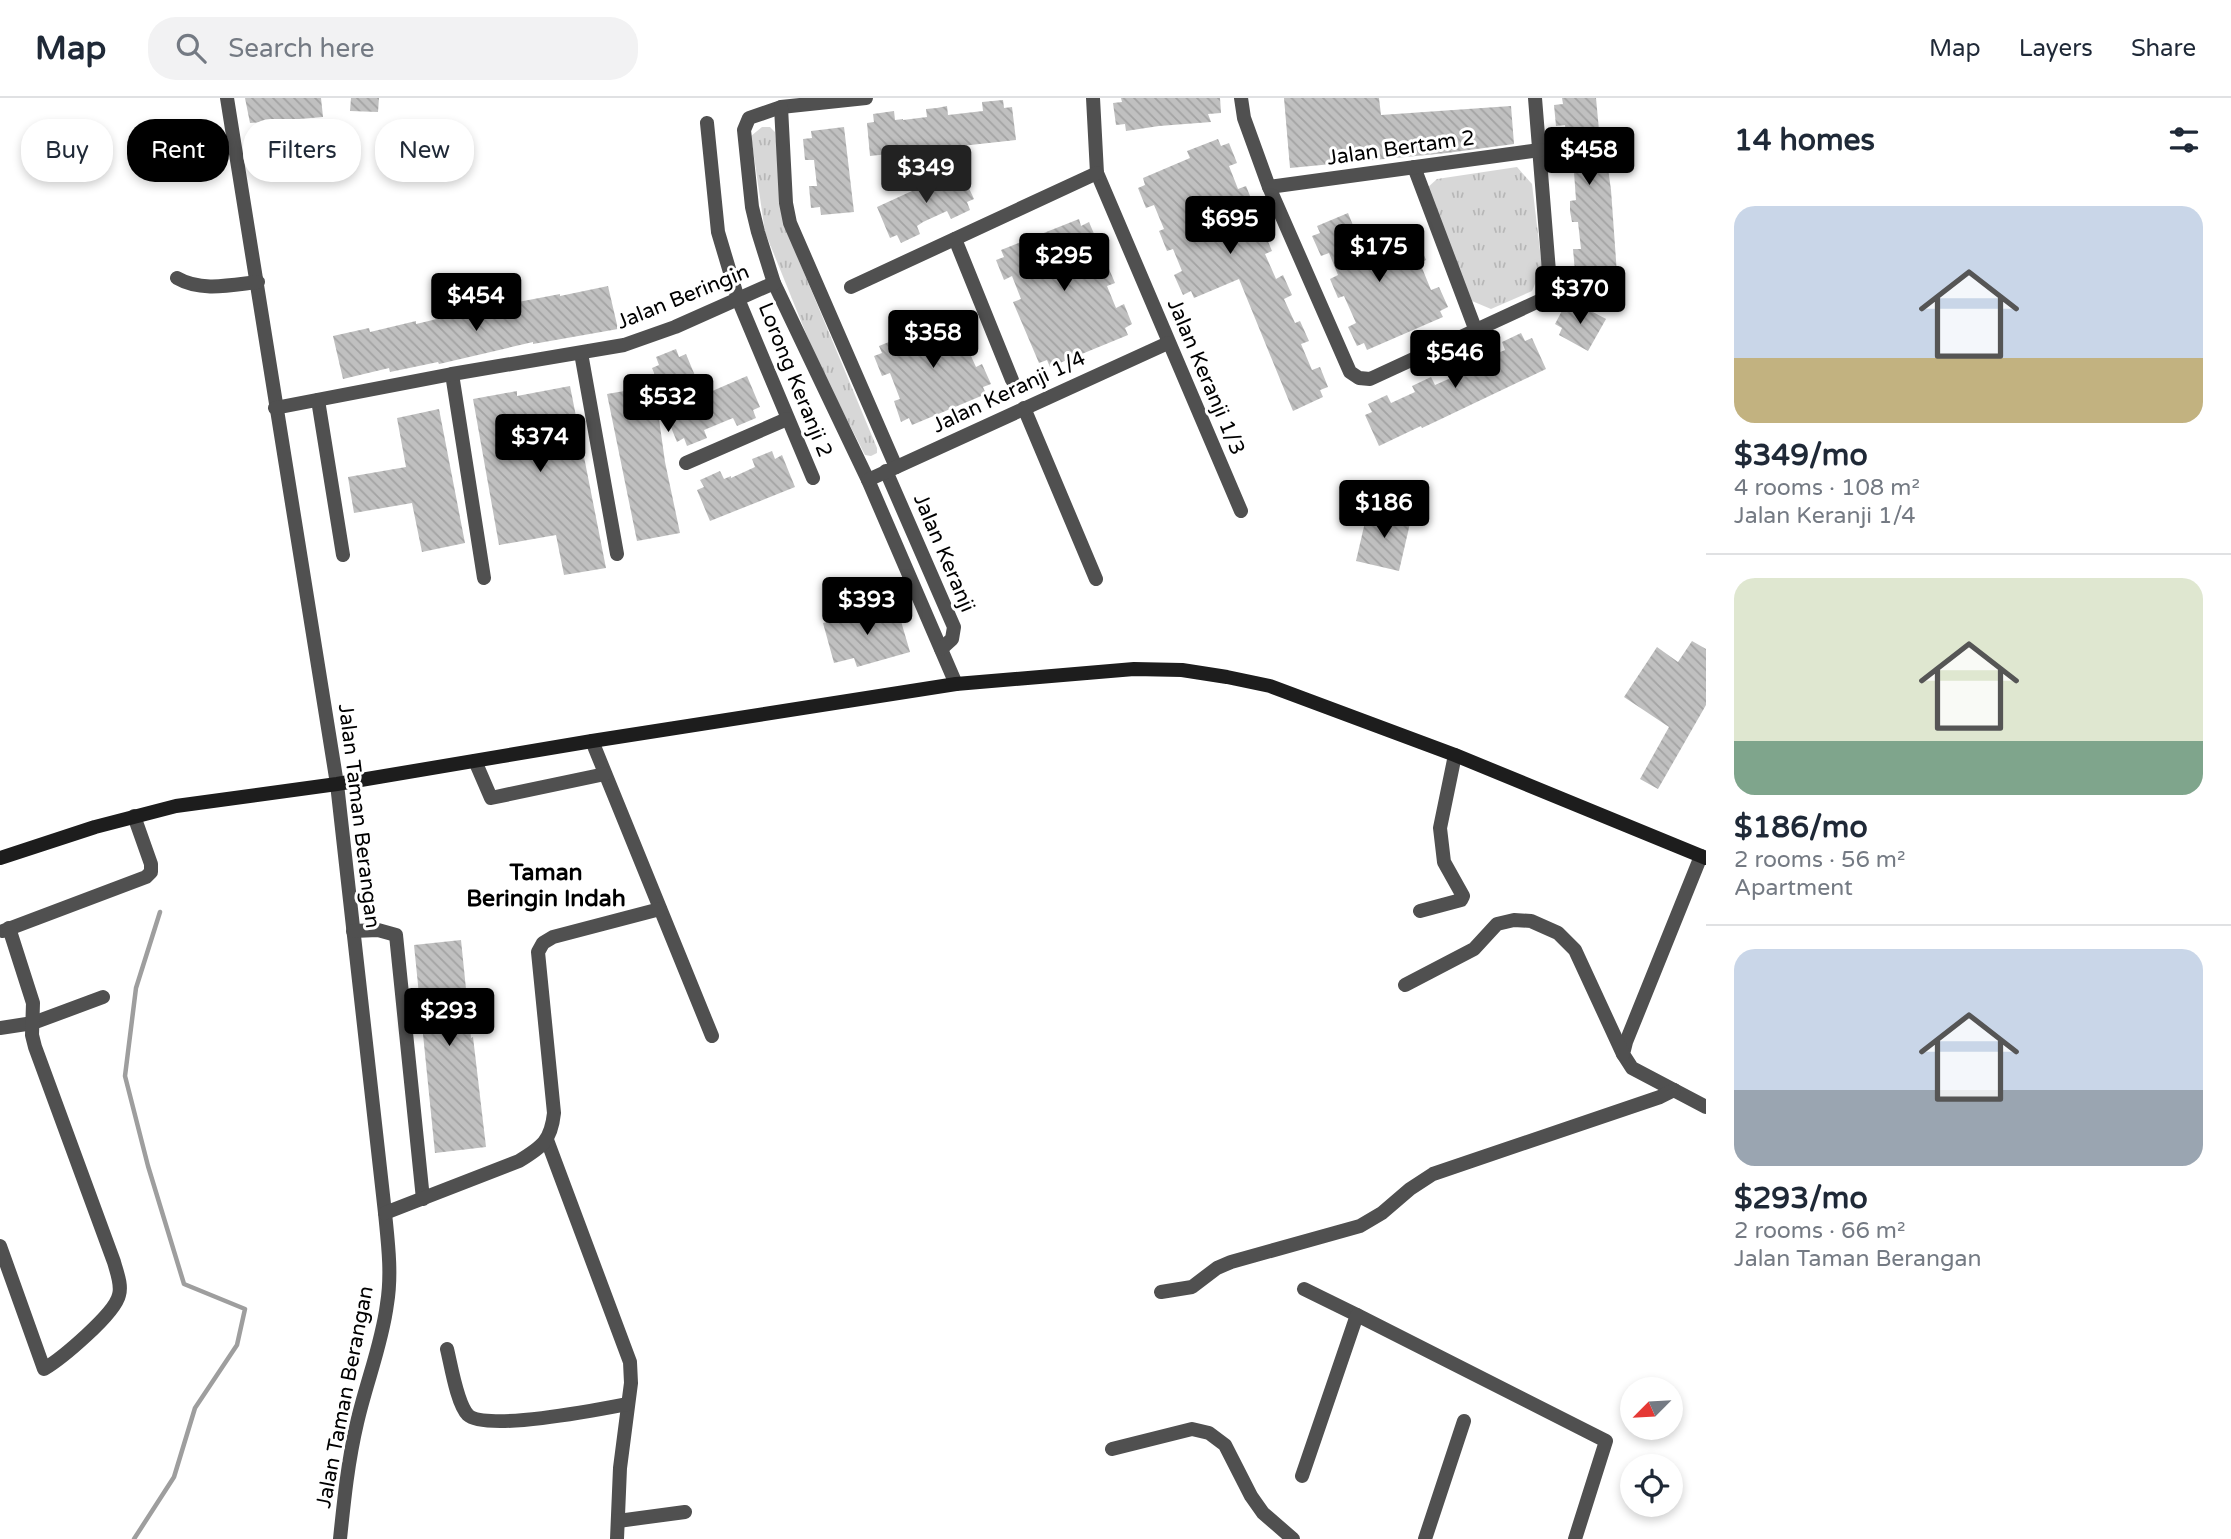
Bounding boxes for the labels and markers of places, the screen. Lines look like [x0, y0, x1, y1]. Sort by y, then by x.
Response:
pin: $458 [1548, 127, 1630, 187]
pin: $349 [885, 146, 967, 205]
pin: $695 [1189, 197, 1271, 256]
pin: $175 [1338, 225, 1420, 284]
pin: $295 [1023, 234, 1105, 293]
pin: $370 [1539, 266, 1621, 326]
pin: $454 [435, 274, 517, 333]
pin: $358 [892, 310, 974, 370]
pin: $546 [1414, 330, 1496, 390]
pin: $532 [627, 374, 709, 434]
pin: $374 [499, 414, 581, 474]
pin: $186 [1343, 480, 1425, 540]
pin: $393 [826, 578, 908, 637]
pin: $293 [408, 988, 490, 1048]

